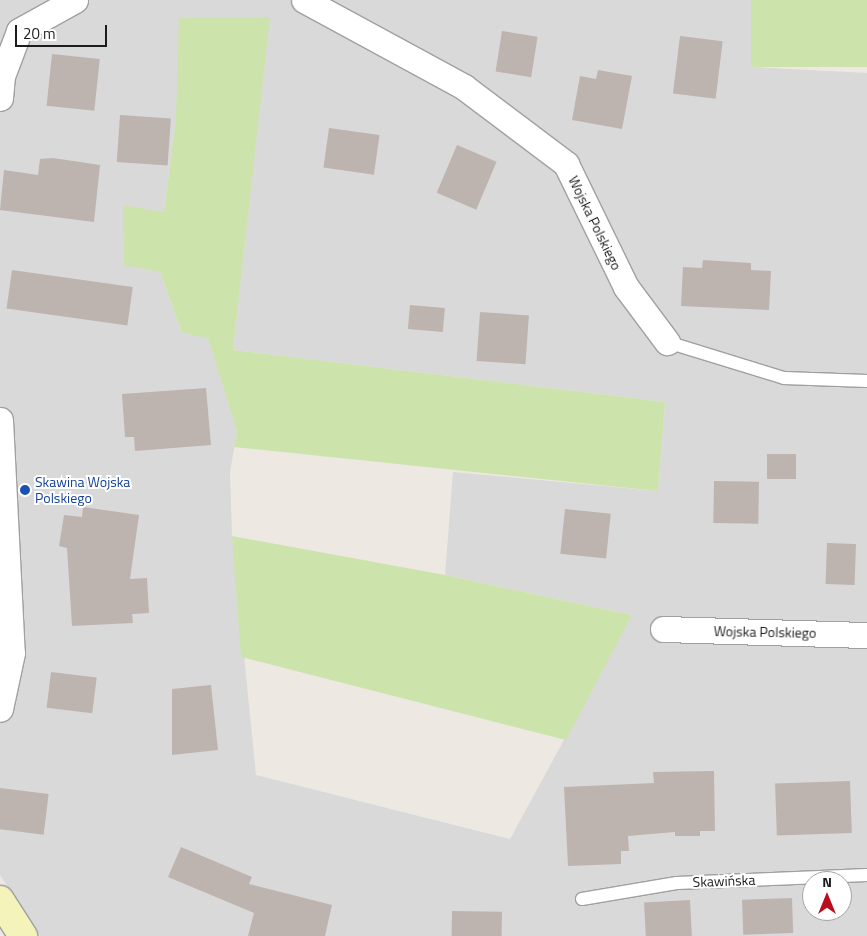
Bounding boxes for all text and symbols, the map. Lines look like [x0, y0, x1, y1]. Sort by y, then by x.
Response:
scale bar [18, 15, 110, 47]
text: 20 m [23, 22, 56, 45]
street label: Wojska Polskiego [565, 173, 625, 273]
place label: Skawina Wojska Polskiego [35, 474, 130, 507]
marker: Skawina Wojska Polskiego [19, 484, 31, 496]
street label: Wojska Polskiego [714, 623, 816, 641]
north arrow [802, 871, 852, 921]
text: N [822, 871, 832, 892]
street label: Skawińska [692, 872, 756, 890]

